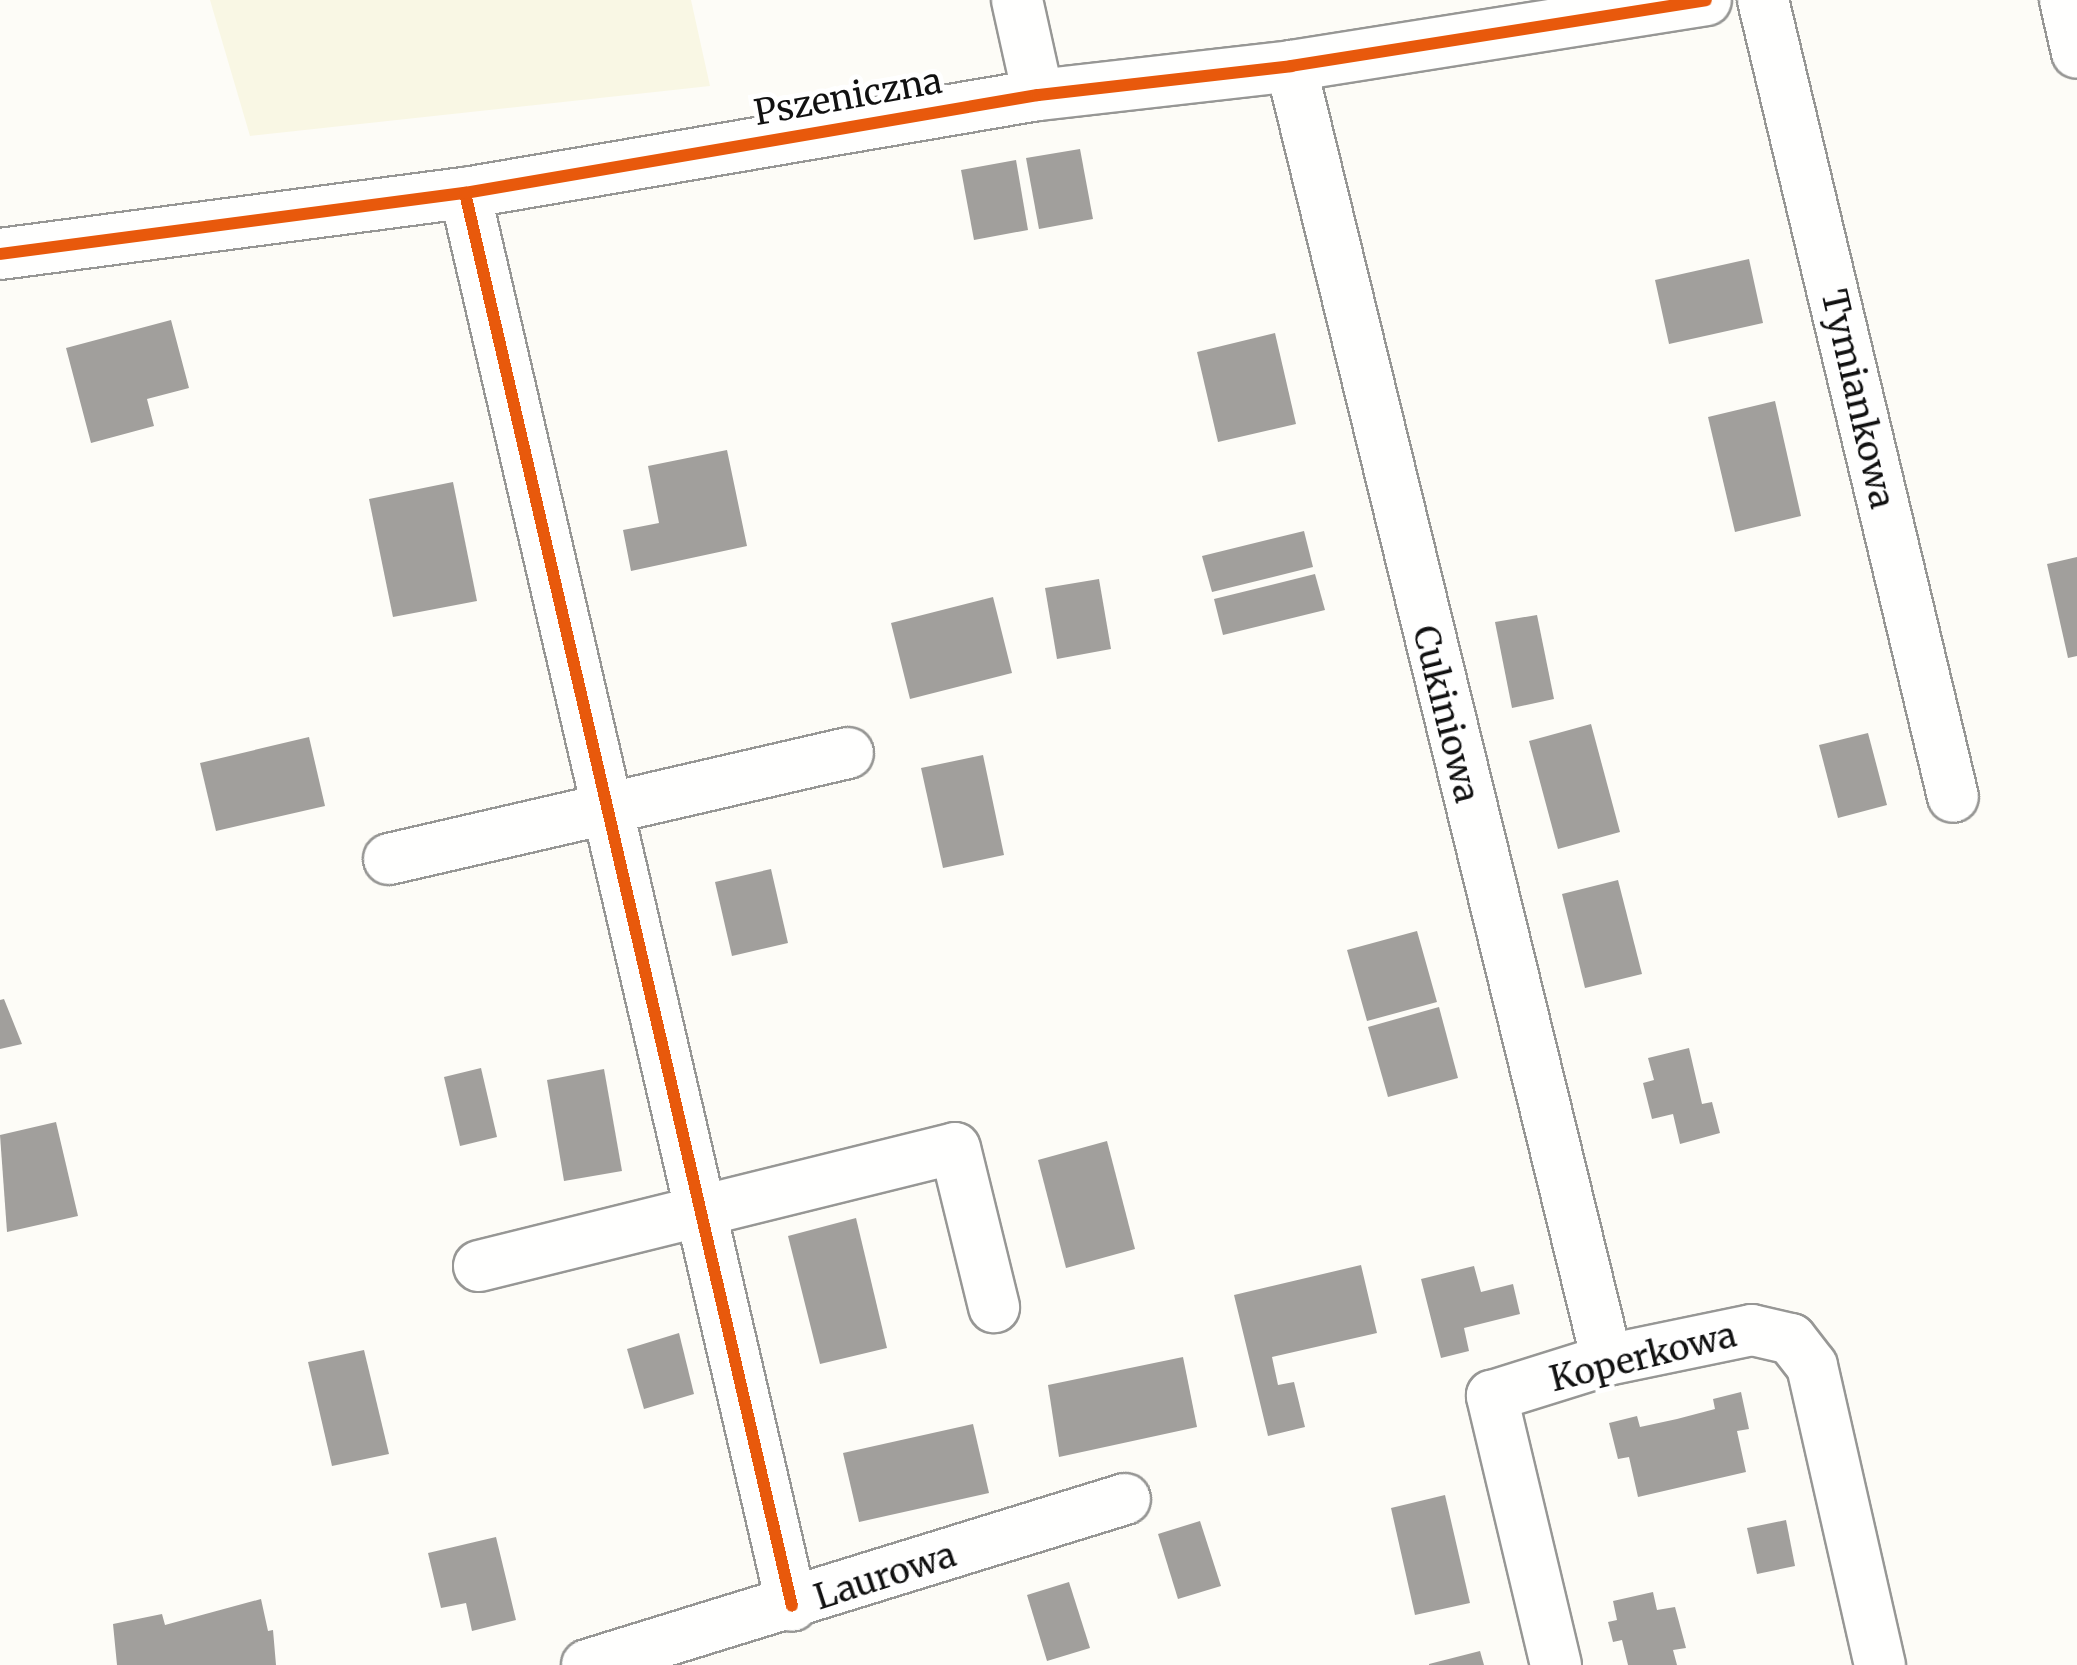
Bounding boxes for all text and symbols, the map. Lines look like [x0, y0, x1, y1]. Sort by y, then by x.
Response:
street label: Pszeniczna [751, 60, 945, 134]
street label: Tymiankowa [1812, 286, 1904, 512]
street label: Cukiniowa [1404, 621, 1488, 807]
street label: Koperkowa [1546, 1314, 1740, 1400]
street label: Laurowa [809, 1533, 961, 1619]

